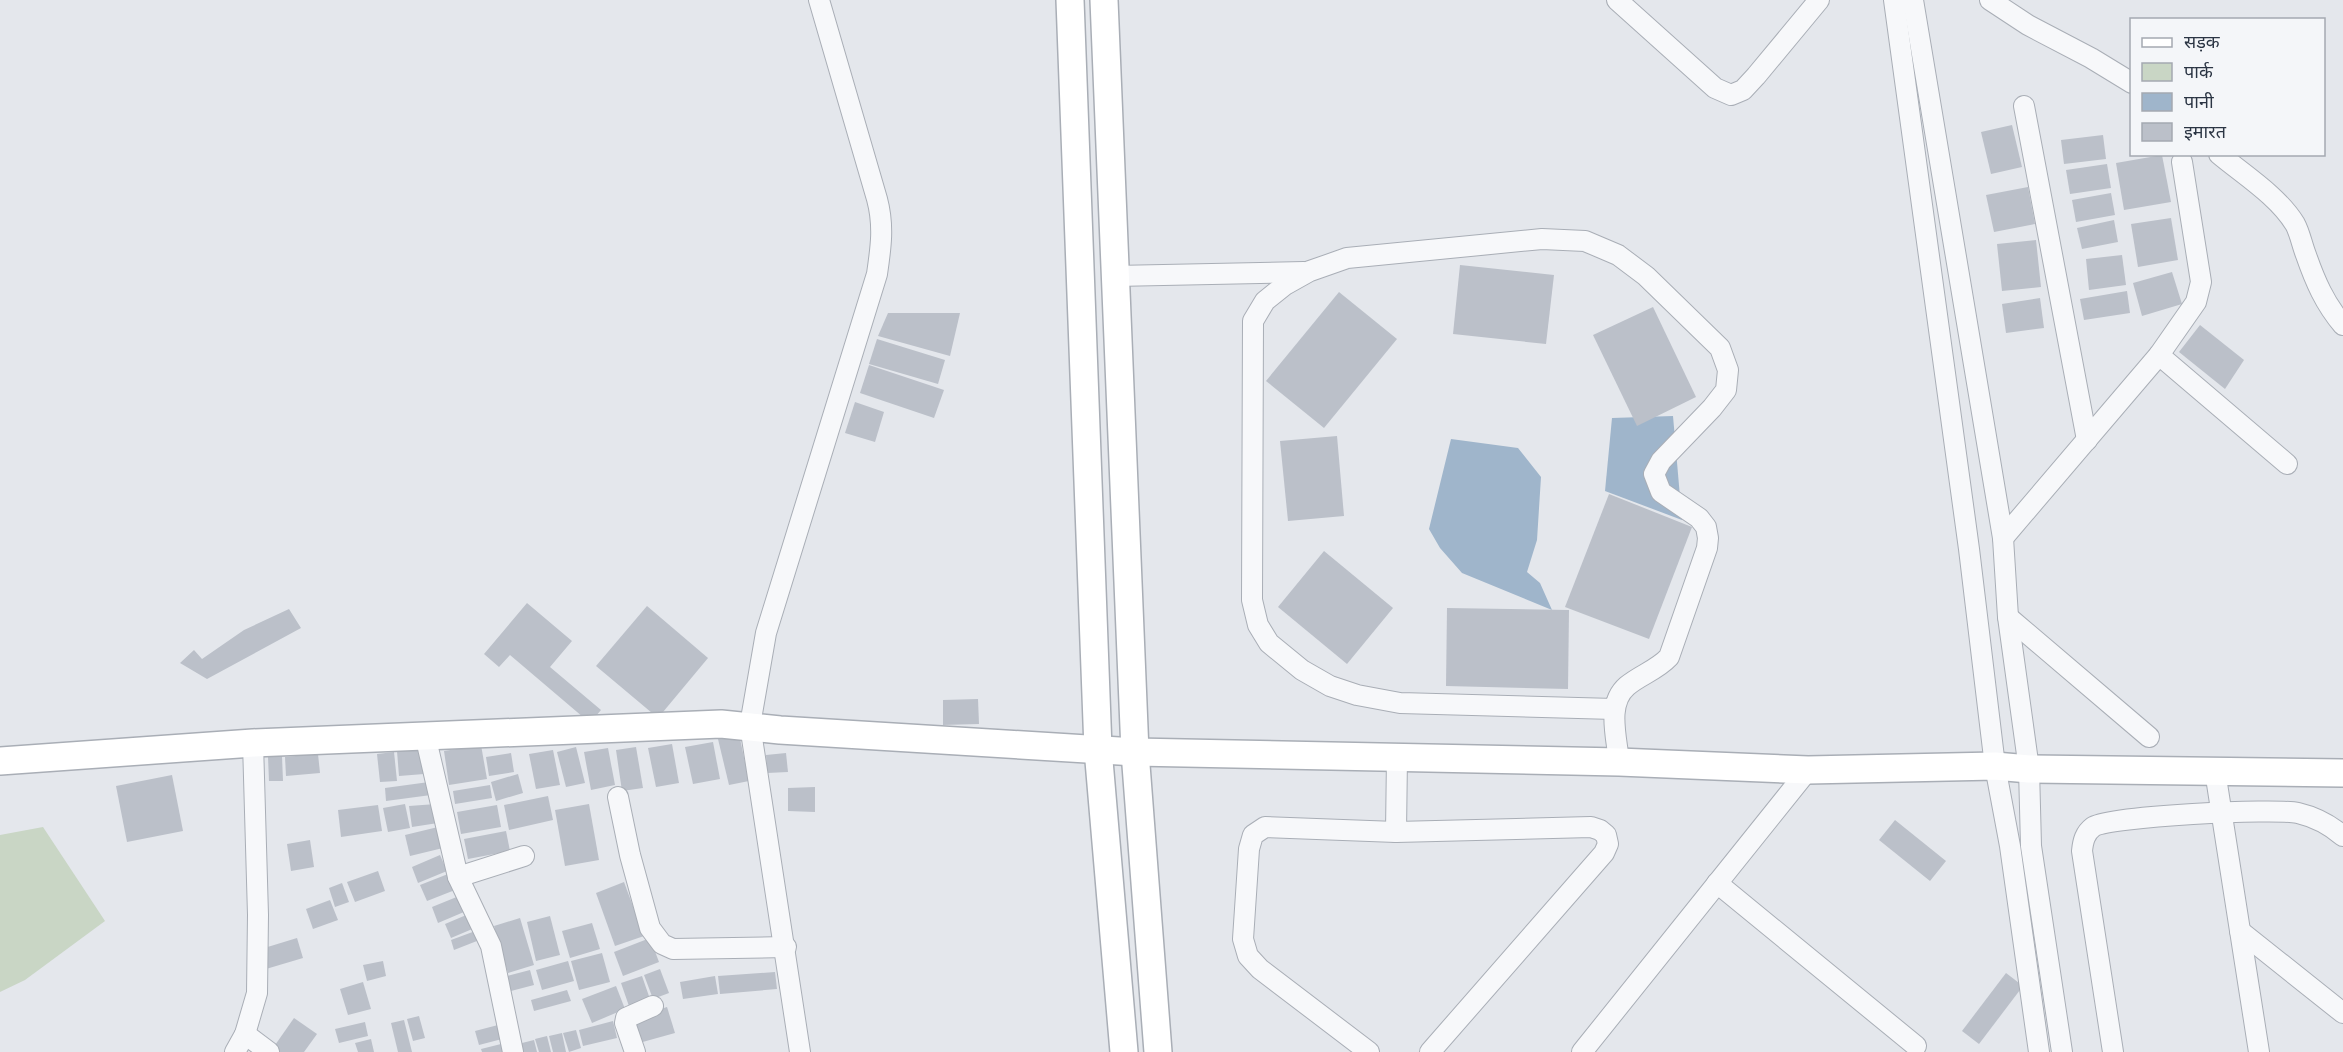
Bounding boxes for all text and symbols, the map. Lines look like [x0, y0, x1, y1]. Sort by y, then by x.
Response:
legend [2130, 18, 2325, 156]
text: सड़क [2184, 30, 2221, 53]
text: पार्क [2184, 60, 2214, 83]
text: पानी [2184, 90, 2214, 113]
text: इमारत [2184, 120, 2227, 143]

